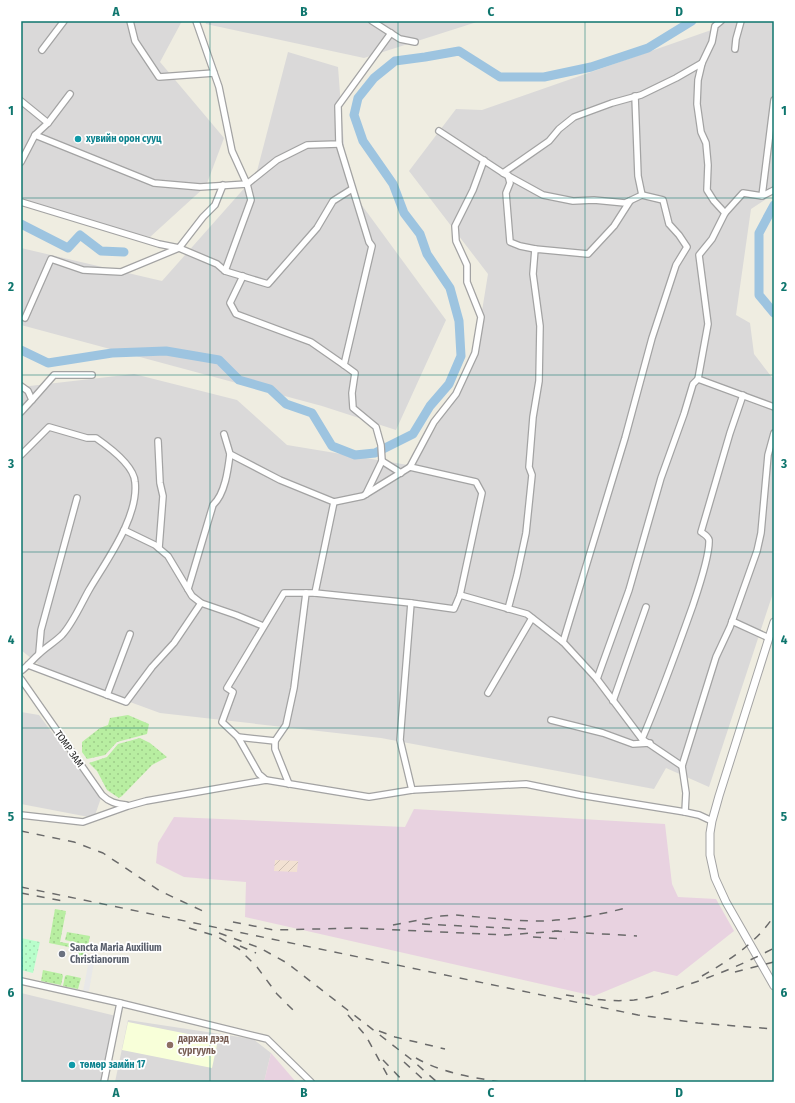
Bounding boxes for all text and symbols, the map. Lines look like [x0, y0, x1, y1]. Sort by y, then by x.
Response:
text: A [111, 4, 120, 19]
text: B [300, 4, 308, 19]
text: C [488, 4, 495, 19]
text: D [675, 4, 683, 19]
text: 1 [8, 103, 14, 118]
text: 1 [781, 103, 787, 118]
place label: хувийн орон сууц [85, 133, 162, 145]
marker: хувийн орон сууц [73, 134, 83, 144]
text: 2 [7, 279, 14, 294]
text: 2 [780, 279, 787, 294]
text: 3 [7, 456, 14, 471]
text: 3 [780, 456, 787, 471]
text: 4 [8, 632, 15, 647]
text: 4 [781, 632, 788, 647]
street label: ТОМР ЗАМ [52, 728, 86, 770]
text: 5 [8, 809, 14, 824]
text: 5 [781, 809, 787, 824]
place label: Sancta Maria Auxilium Christianorum [70, 942, 162, 966]
marker: Sancta Maria Auxilium Christianorum [57, 949, 67, 959]
text: 6 [8, 985, 15, 1000]
text: 6 [781, 985, 788, 1000]
place label: дархан дээд сургууль [177, 1033, 229, 1057]
marker: дархан дээд сургууль [165, 1040, 175, 1050]
place label: төмөр замйн 17 [80, 1059, 146, 1071]
marker: төмөр замйн 17 [67, 1060, 77, 1070]
text: A [111, 1085, 120, 1100]
text: B [300, 1085, 308, 1100]
text: C [488, 1085, 495, 1100]
text: D [675, 1085, 683, 1100]

